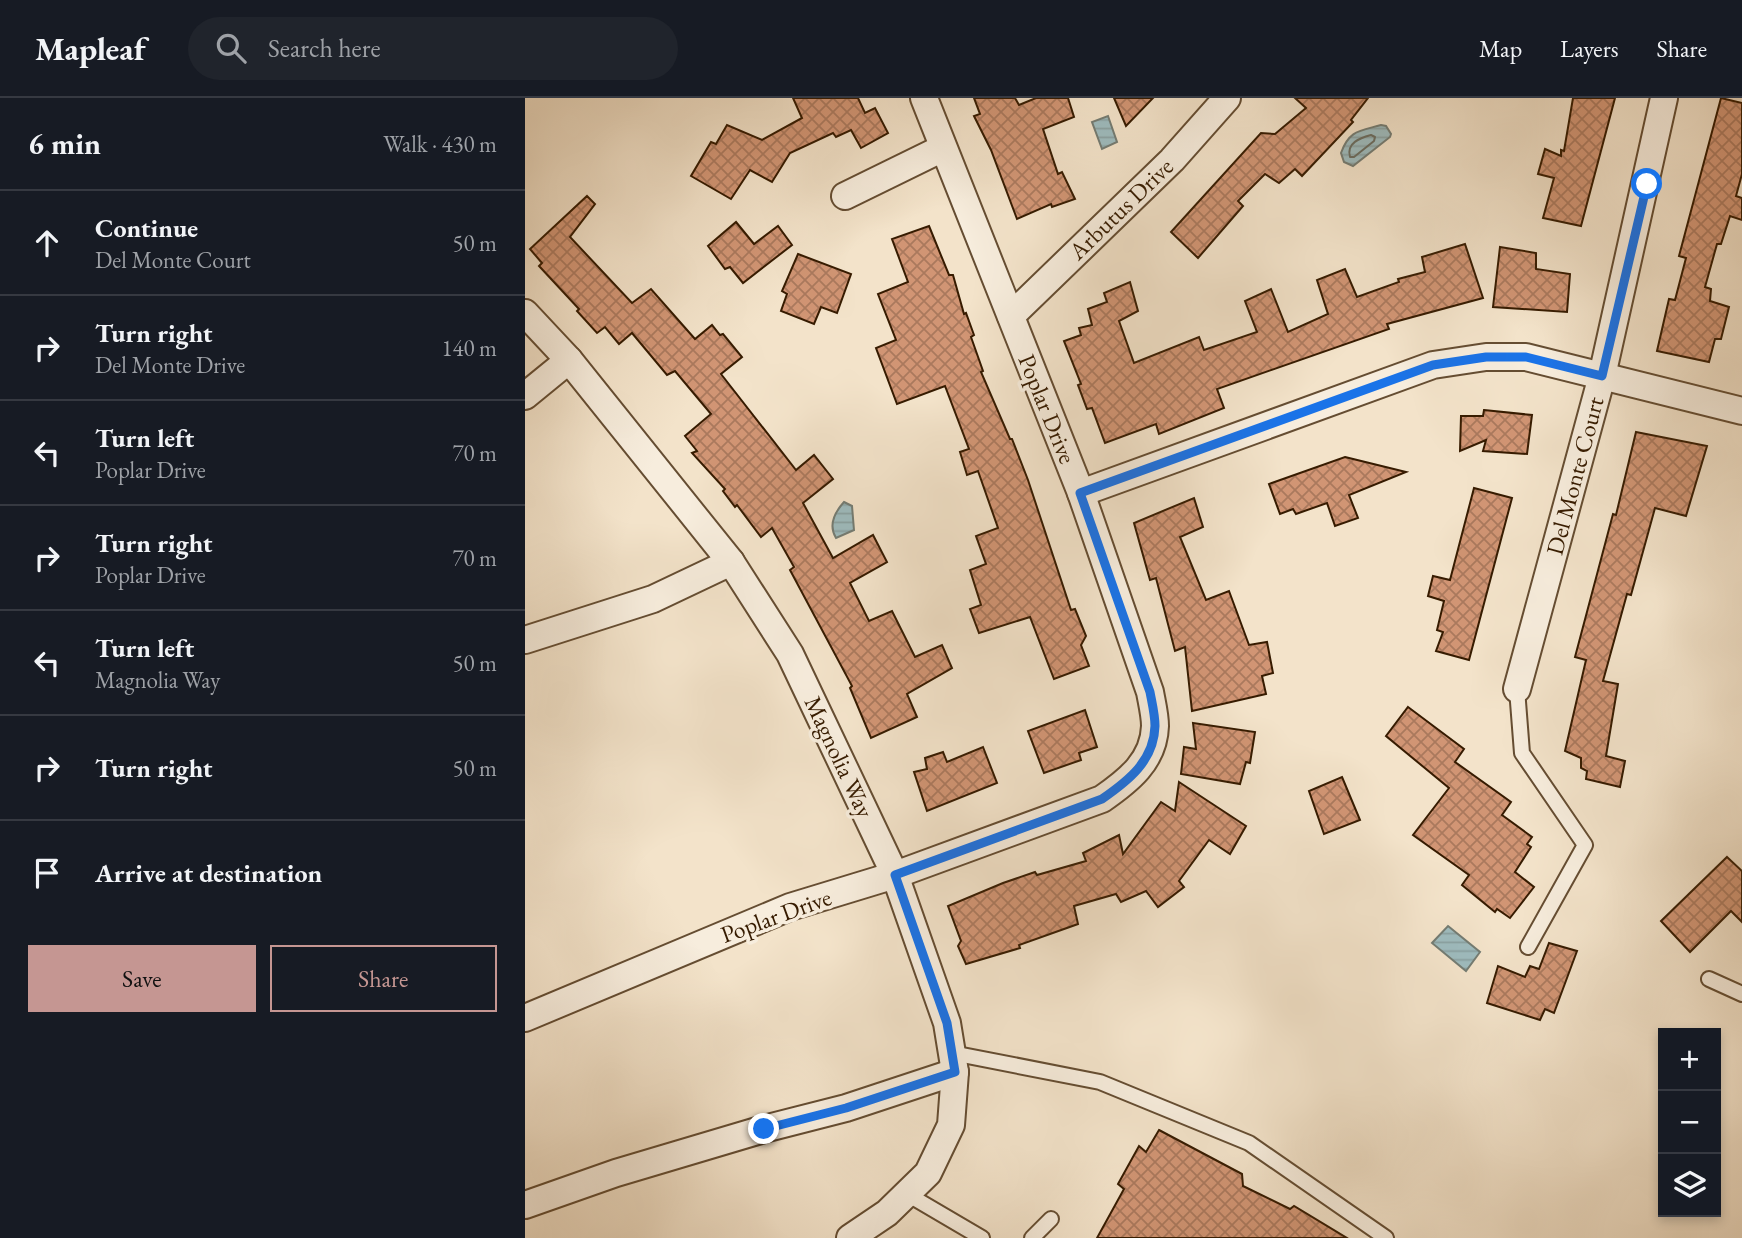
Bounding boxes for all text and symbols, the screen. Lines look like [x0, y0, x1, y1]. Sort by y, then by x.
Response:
search box [188, 17, 678, 80]
text: Mapleaf [35, 27, 146, 70]
icon: search [212, 29, 250, 67]
text: Search here [268, 31, 381, 65]
text: Map [1479, 33, 1522, 64]
text: Layers [1560, 33, 1619, 64]
text: Share [1657, 33, 1707, 64]
text: 6 min [28, 124, 101, 163]
text: Walk · 430 m [383, 129, 497, 159]
street label: Arbutus Drive [1061, 151, 1179, 267]
route start [1631, 168, 1662, 199]
text: Continue [95, 211, 198, 245]
icon: ahead [28, 224, 66, 262]
text: 50 m [452, 228, 497, 258]
text: Del Monte Court [95, 245, 251, 275]
text: Turn right [95, 316, 213, 350]
icon: right [28, 329, 66, 367]
text: 140 m [441, 333, 497, 363]
street label: Poplar Drive [1011, 349, 1083, 468]
text: Del Monte Drive [95, 350, 245, 380]
street label: Del Monte Court [1539, 393, 1611, 558]
text: Turn left [95, 421, 194, 455]
icon: left [28, 434, 66, 472]
text: 70 m [452, 438, 497, 468]
text: Poplar Drive [95, 455, 206, 485]
text: Turn right [95, 526, 213, 560]
icon: right [28, 539, 66, 577]
text: 70 m [452, 543, 497, 573]
text: Poplar Drive [95, 560, 206, 590]
text: Turn left [95, 631, 194, 665]
icon: left [28, 644, 66, 682]
text: 50 m [452, 648, 497, 678]
text: Magnolia Way [95, 665, 220, 695]
street label: Magnolia Way [798, 691, 881, 823]
icon: right [28, 749, 66, 787]
text: Turn right [95, 751, 213, 785]
text: 50 m [452, 753, 497, 783]
icon: arrive [28, 854, 66, 892]
text: Arrive at destination [95, 856, 322, 890]
street label: Poplar Drive [716, 881, 835, 950]
button: Save [28, 945, 256, 1012]
button: Share [270, 945, 497, 1012]
map controls [1658, 1028, 1721, 1217]
button: + [1658, 1028, 1721, 1091]
button: − [1658, 1091, 1721, 1154]
route end [748, 1113, 779, 1144]
button: layers [1658, 1154, 1721, 1217]

